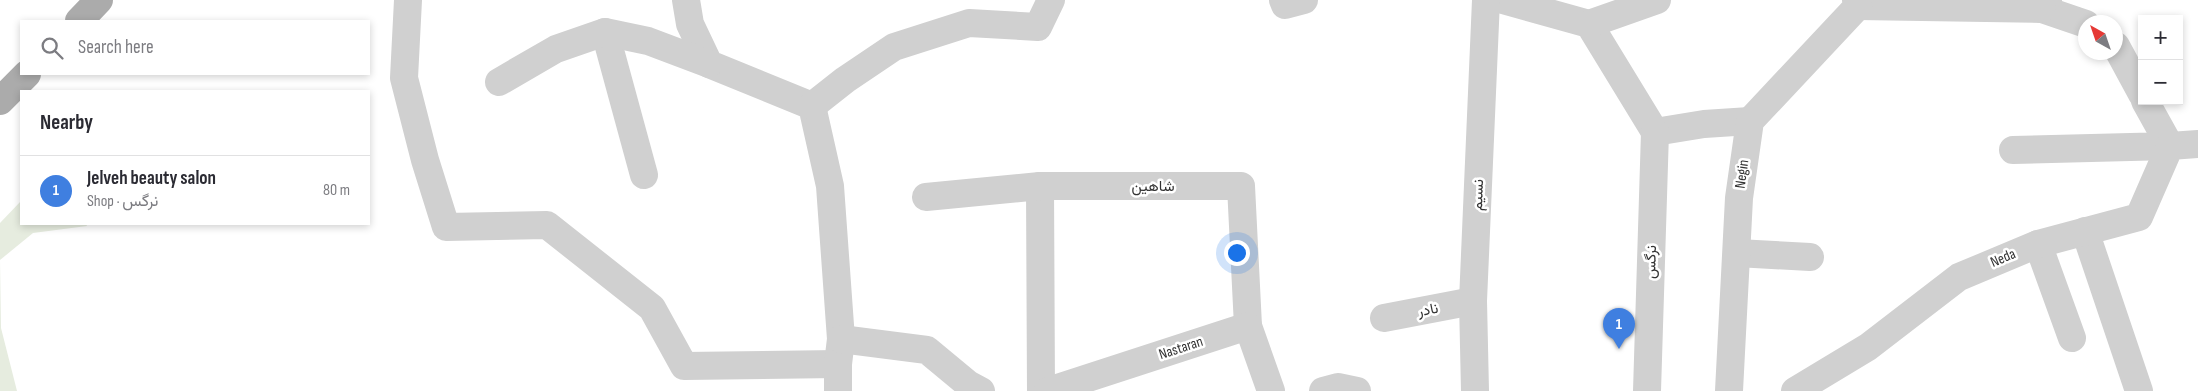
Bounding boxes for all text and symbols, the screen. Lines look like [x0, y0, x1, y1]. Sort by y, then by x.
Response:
north arrow [2078, 15, 2123, 60]
map controls [2138, 15, 2183, 105]
button: + [2138, 15, 2183, 60]
search box [20, 20, 370, 75]
icon: search [38, 34, 66, 62]
text: Search here [78, 36, 154, 59]
button: − [2138, 60, 2183, 105]
text: Nearby [40, 110, 93, 135]
street label: Negin [1731, 158, 1753, 190]
text: Jelveh beauty salon [87, 167, 216, 190]
street label: شاهین [1132, 177, 1175, 196]
street label: نسیم [1468, 179, 1488, 211]
text: 1 [53, 181, 59, 200]
text: 80 m [323, 181, 350, 200]
text: Shop · نرگس [87, 192, 158, 211]
your location [1224, 240, 1250, 266]
street label: Neda [1987, 244, 2019, 272]
street label: نرگس [1641, 245, 1661, 279]
street label: نادر [1415, 299, 1440, 321]
pin: 1 [1603, 308, 1635, 349]
street label: Nastaran [1156, 332, 1206, 364]

